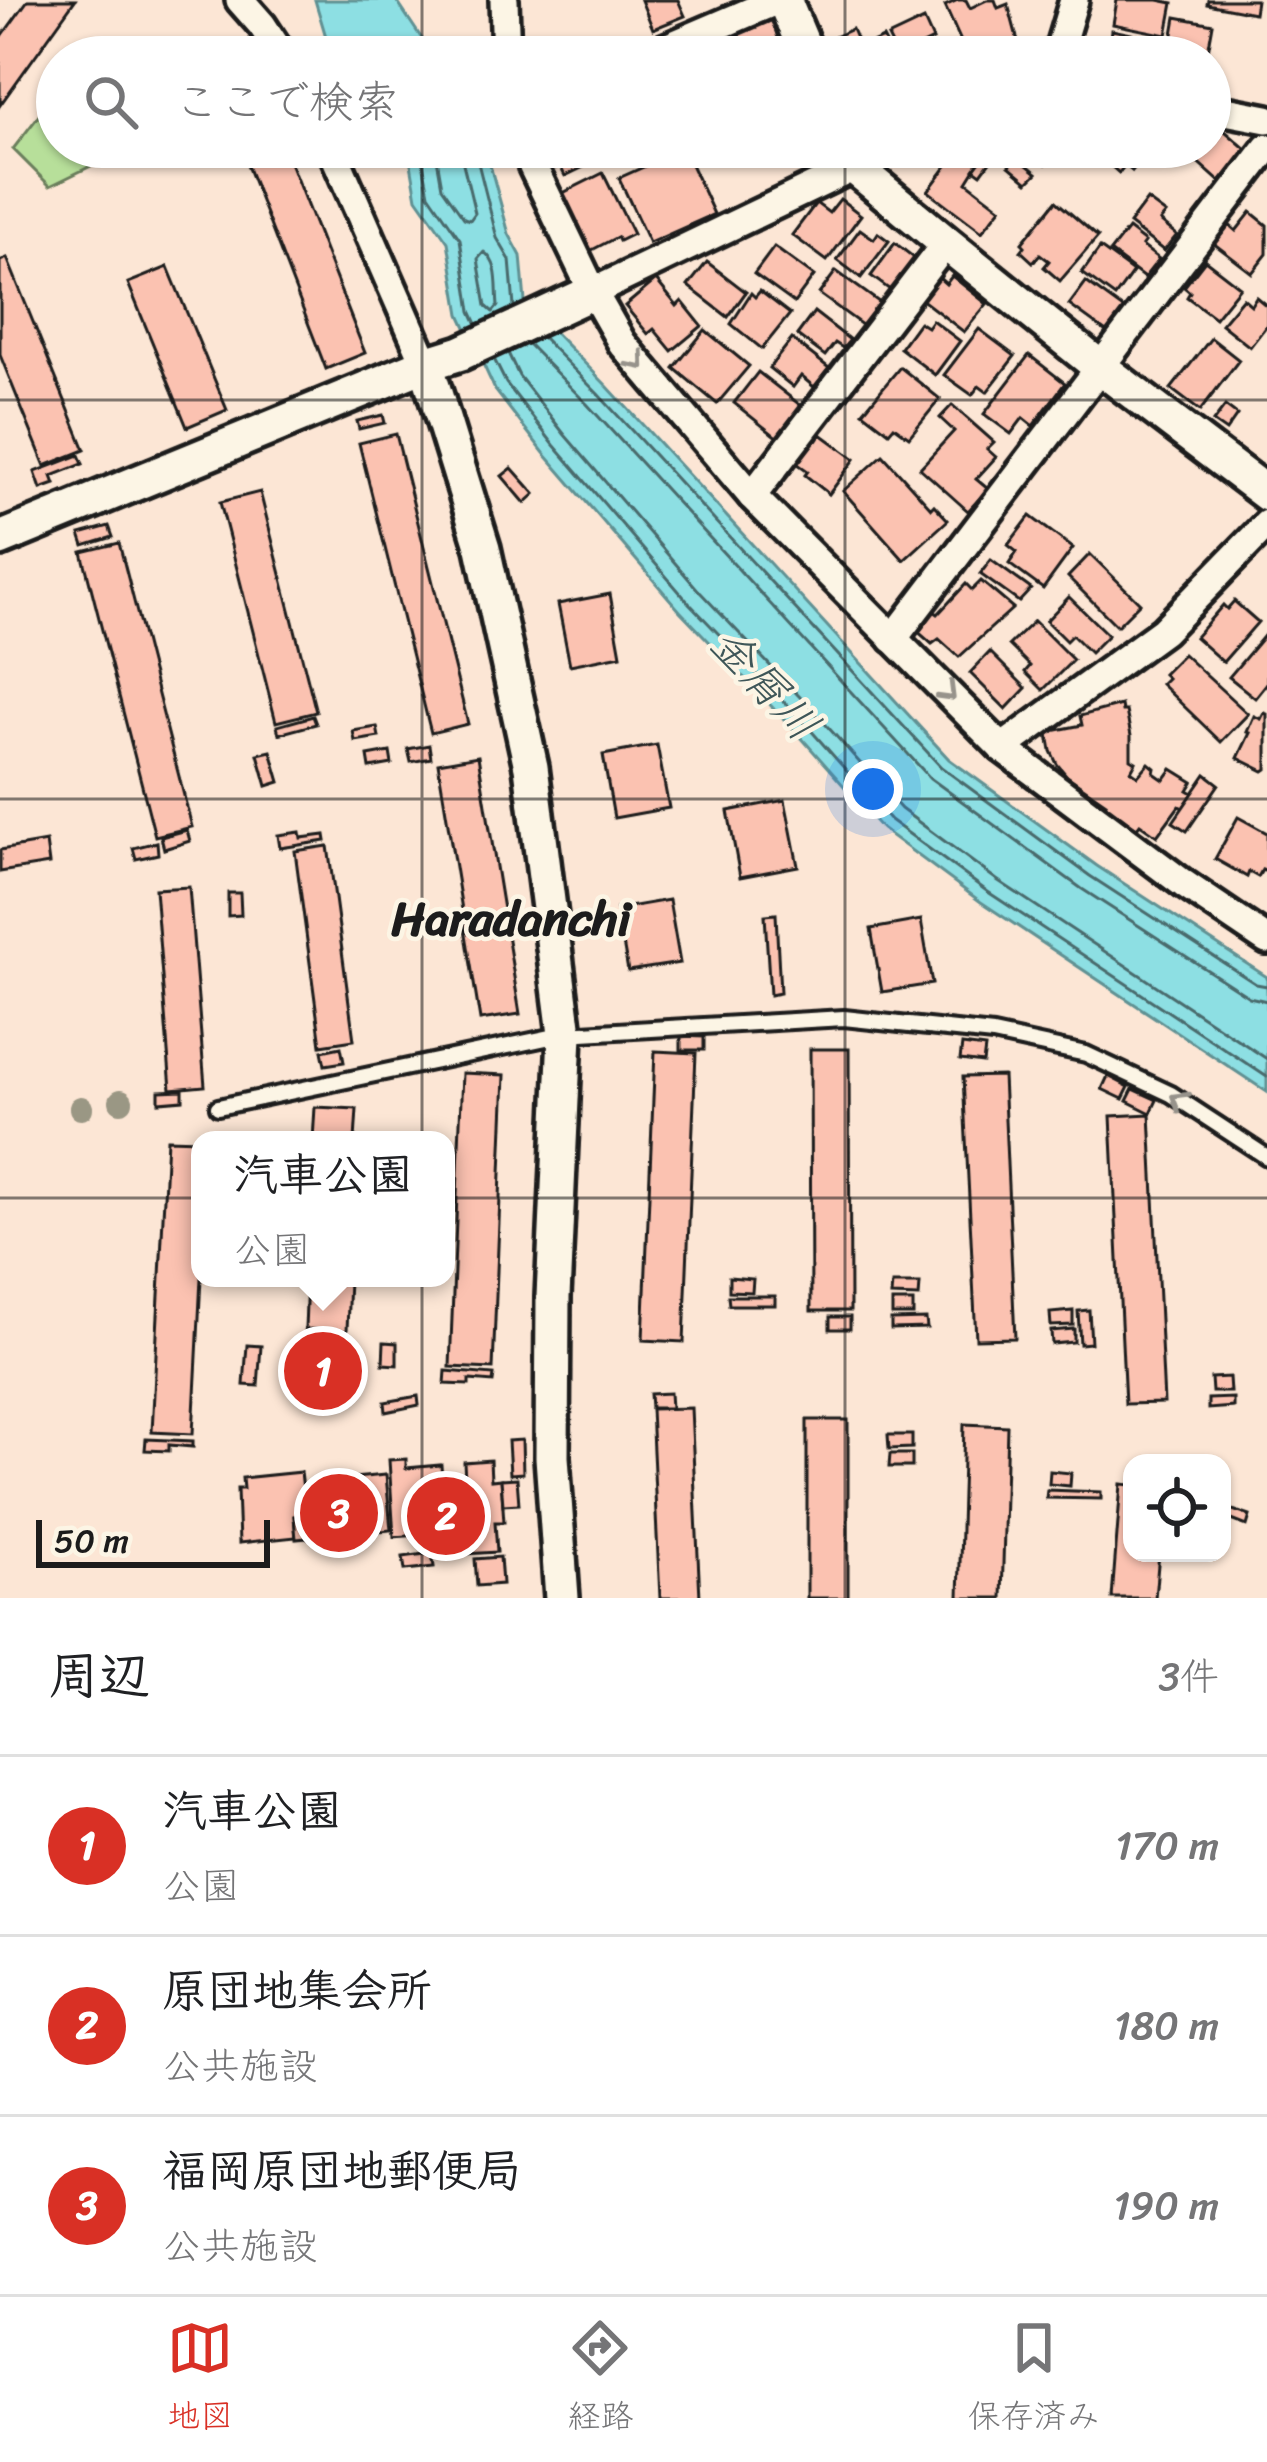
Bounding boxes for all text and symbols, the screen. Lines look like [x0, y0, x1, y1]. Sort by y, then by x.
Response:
search box [36, 36, 1231, 168]
text: ここで検索 [174, 62, 399, 142]
icon: search [78, 69, 144, 135]
one-way arrow [624, 348, 645, 370]
water label: 金屑川 [690, 607, 840, 761]
one-way arrow [933, 679, 955, 701]
your location [843, 759, 903, 819]
district label: Haradanchi [391, 876, 634, 961]
one-way arrow [1170, 1092, 1192, 1114]
popup [191, 1131, 455, 1287]
text: 汽車公園 [233, 1135, 413, 1215]
text: 公園 [233, 1215, 311, 1284]
pin: 1 [284, 1326, 362, 1416]
map controls [1123, 1454, 1231, 1562]
button: locate [1123, 1454, 1231, 1562]
pin: 3 [300, 1468, 378, 1558]
pin: 2 [407, 1471, 485, 1561]
text: 50 m [54, 1512, 129, 1570]
scale bar [36, 1514, 270, 1567]
text: 周辺 [48, 1631, 150, 1721]
text: 3件 [1159, 1642, 1219, 1711]
text: 汽車公園 [162, 1771, 342, 1851]
text: 1 [79, 1811, 95, 1880]
text: 170 m [1115, 1811, 1219, 1880]
text: 公園 [162, 1851, 240, 1920]
text: 原団地集会所 [162, 1951, 432, 2031]
text: 2 [76, 1991, 98, 2060]
text: 180 m [1114, 1991, 1219, 2060]
text: 公共施設 [162, 2031, 318, 2100]
text: 福岡原団地郵便局 [162, 2131, 522, 2211]
text: 3 [76, 2171, 98, 2240]
text: 190 m [1114, 2171, 1219, 2240]
text: 公共施設 [162, 2211, 318, 2280]
tab: 地図 [167, 2315, 233, 2445]
tab: 経路 [567, 2315, 633, 2445]
tab: 保存済み [968, 2315, 1100, 2445]

